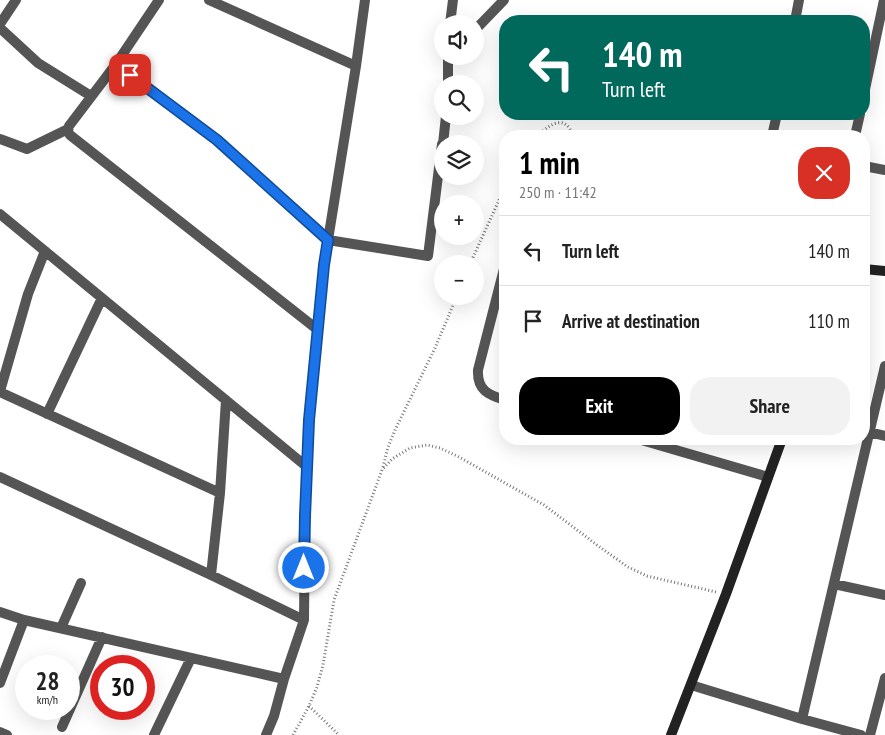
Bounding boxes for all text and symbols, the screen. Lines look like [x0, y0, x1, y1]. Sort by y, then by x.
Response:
map controls [434, 15, 484, 305]
button: sound [434, 15, 484, 65]
text: 140 m [602, 31, 683, 77]
icon: left [519, 35, 584, 100]
pin [109, 54, 151, 96]
icon: arrive [116, 61, 144, 89]
button: search [434, 75, 484, 125]
text: Turn left [602, 75, 666, 103]
button: layers [434, 135, 484, 185]
text: 1 min [519, 143, 580, 182]
button: close [798, 147, 850, 199]
text: 250 m · 11:42 [519, 182, 597, 202]
button: + [434, 195, 484, 245]
icon: left [519, 237, 547, 265]
text: Turn left [562, 239, 619, 263]
text: 140 m [808, 239, 850, 263]
button: − [434, 255, 484, 305]
icon: arrive [519, 307, 547, 335]
text: Arrive at destination [562, 309, 700, 333]
text: 110 m [808, 309, 850, 333]
button: Exit [519, 377, 680, 435]
button: Share [690, 377, 850, 435]
position arrow [277, 541, 329, 593]
speed limit sign: 30 [90, 655, 155, 720]
text: 28 [36, 665, 59, 697]
text: km/h [37, 692, 58, 707]

